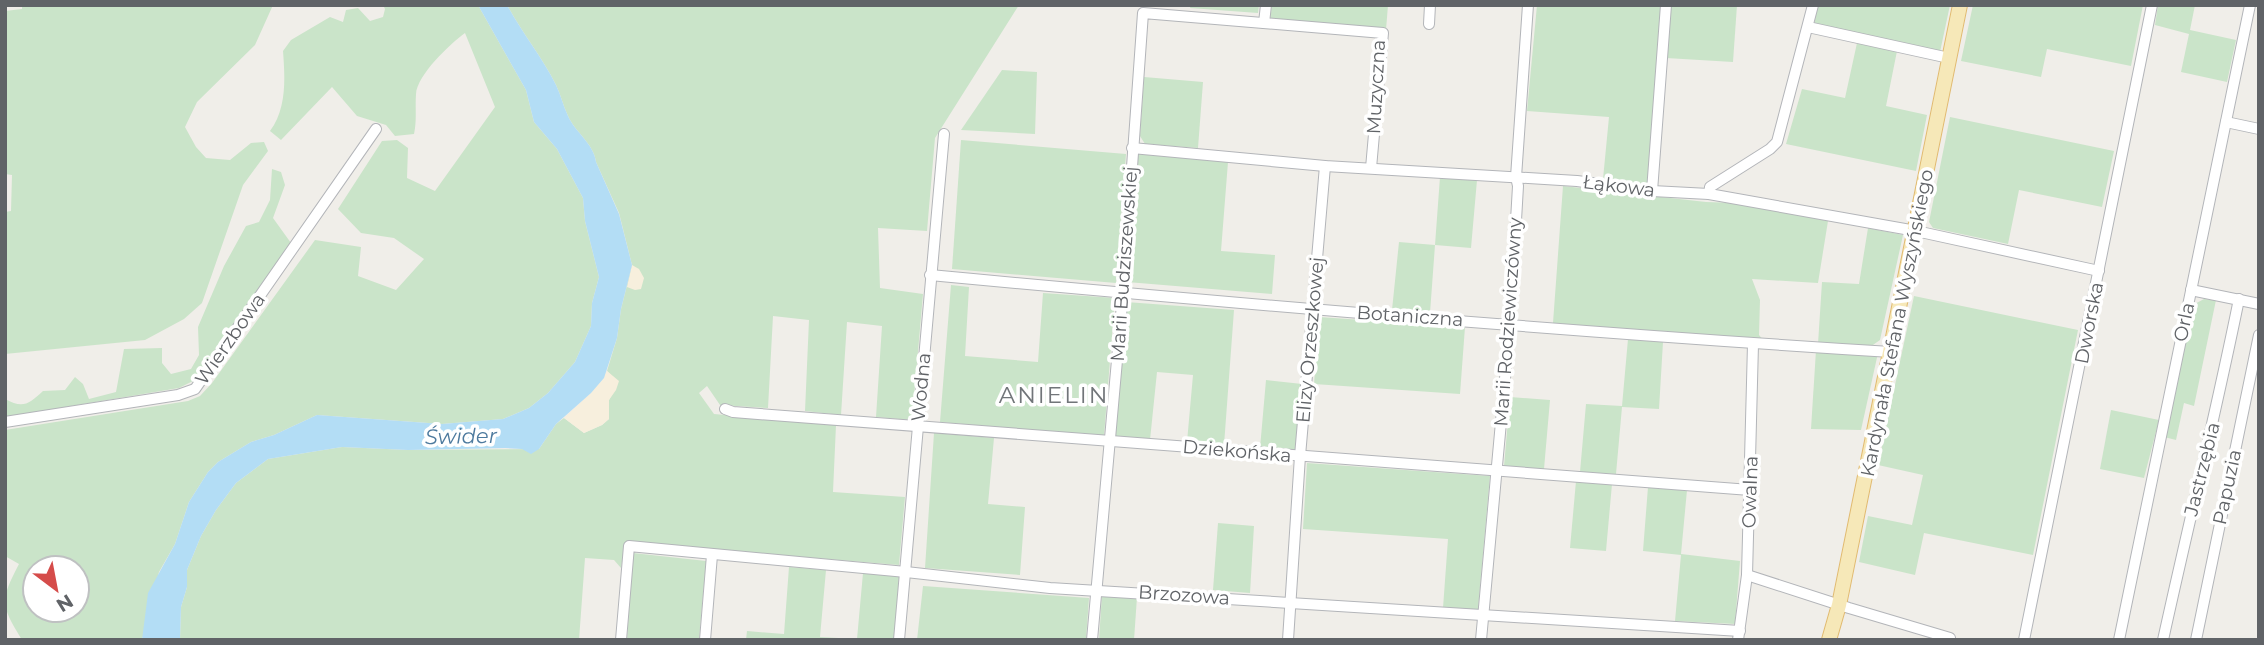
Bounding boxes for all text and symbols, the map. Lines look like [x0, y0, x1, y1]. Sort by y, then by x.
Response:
street label: Muzyczna [1362, 39, 1390, 135]
street label: Marii Budziszewskiej [1106, 166, 1142, 362]
street label: Kardynała Stefana Wyszyńskiego [1856, 167, 1938, 479]
street label: Łąkowa [1582, 170, 1656, 202]
street label: Marii Rodziewiczówny [1489, 216, 1527, 427]
street label: Elizy Orzeszkowej [1291, 256, 1329, 424]
street label: Dworska [2070, 280, 2108, 366]
street label: Wierzbowa [190, 289, 270, 389]
street label: Orla [2169, 300, 2199, 344]
street label: Botaniczna [1356, 301, 1464, 331]
street label: Wodna [907, 352, 935, 422]
district label: ANIELIN [999, 381, 1109, 409]
street label: Jastrzębia [2179, 420, 2225, 519]
water label: Świder [425, 423, 498, 449]
street label: Dziekońska [1182, 435, 1292, 467]
street label: Papuzia [2208, 447, 2246, 527]
street label: Owalna [1737, 455, 1763, 529]
north arrow [21, 554, 91, 624]
street label: Brzozowa [1137, 580, 1231, 610]
text: N [52, 589, 77, 617]

